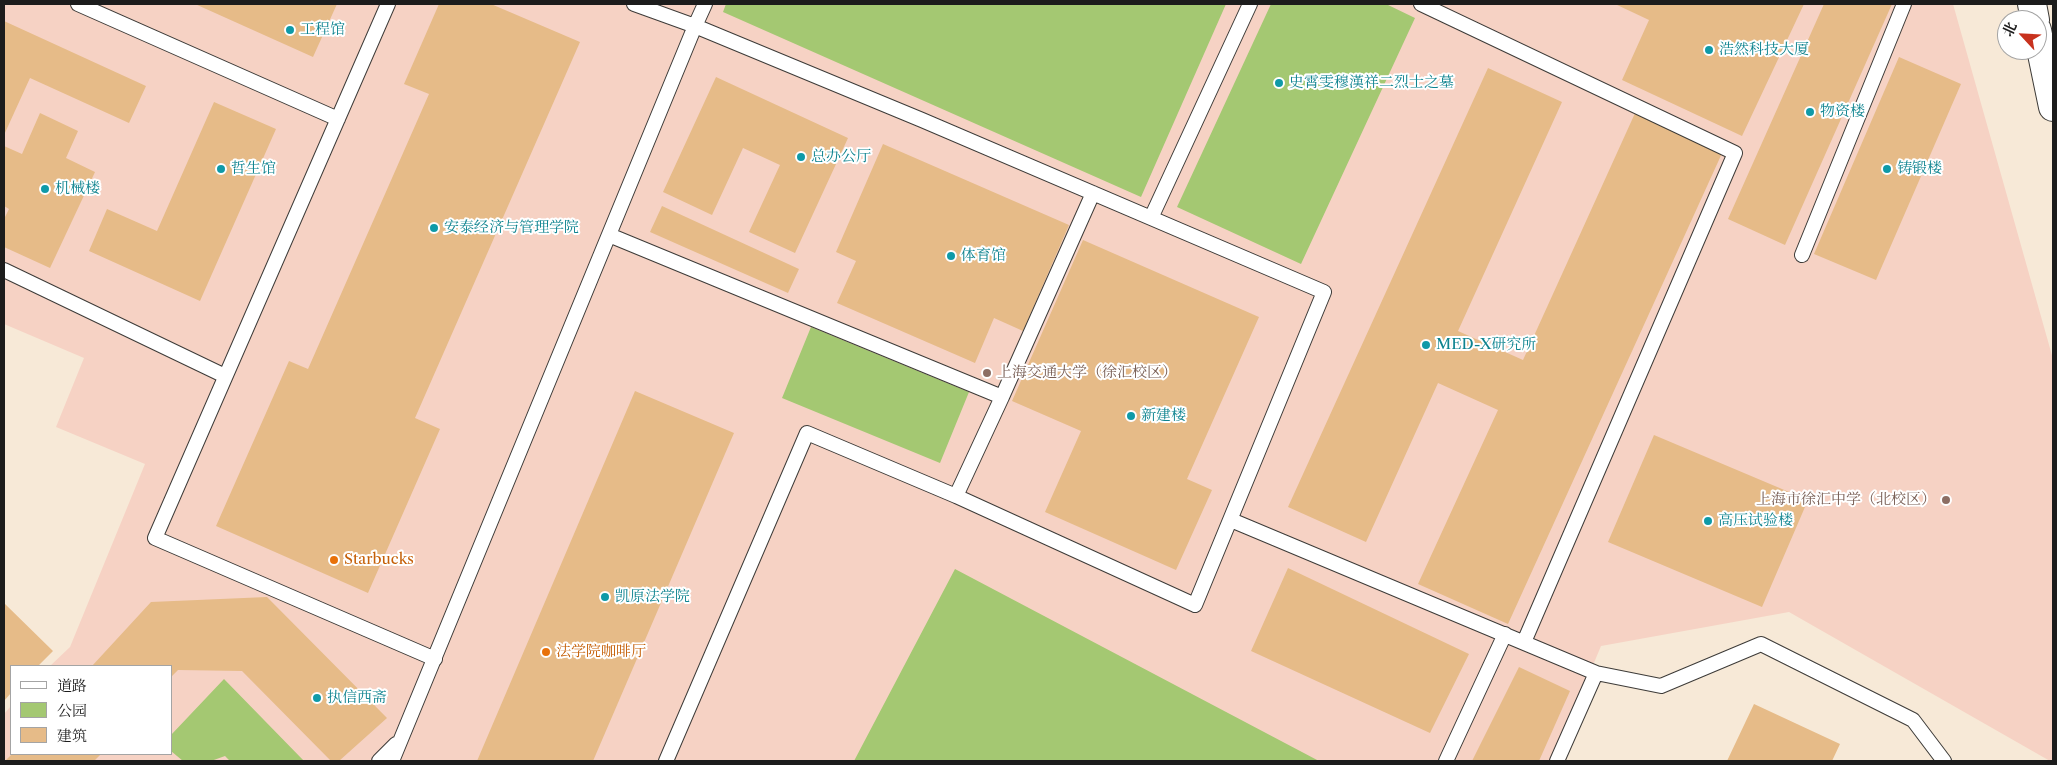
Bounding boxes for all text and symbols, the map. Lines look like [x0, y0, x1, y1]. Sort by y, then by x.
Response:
north arrow [1997, 10, 2047, 60]
text: 北 [1998, 19, 2020, 39]
place label: 工程馆 [300, 21, 345, 39]
marker: 工程馆 [284, 24, 296, 36]
place label: 浩然科技大厦 [1719, 41, 1809, 59]
marker: 浩然科技大厦 [1703, 44, 1715, 56]
place label: 史霄雯穆漢祥二烈士之墓 [1289, 74, 1454, 92]
marker: 史霄雯穆漢祥二烈士之墓 [1273, 77, 1285, 89]
place label: 物资楼 [1820, 103, 1865, 121]
marker: 物资楼 [1804, 106, 1816, 118]
place label: 总办公厅 [811, 148, 871, 166]
marker: 总办公厅 [795, 151, 807, 163]
place label: 哲生馆 [231, 160, 276, 178]
place label: 铸锻楼 [1897, 160, 1942, 178]
marker: 哲生馆 [215, 163, 227, 175]
marker: 铸锻楼 [1881, 163, 1893, 175]
place label: 机械楼 [55, 180, 100, 198]
marker: 机械楼 [39, 183, 51, 195]
place label: 安泰经济与管理学院 [444, 219, 579, 237]
marker: 安泰经济与管理学院 [428, 222, 440, 234]
place label: 体育馆 [961, 247, 1006, 265]
marker: 体育馆 [945, 250, 957, 262]
place label: MED-X研究所 [1436, 336, 1537, 354]
marker: MED-X研究所 [1420, 339, 1432, 351]
place label: 上海交通大学（徐汇校区） [997, 364, 1177, 382]
marker: 上海交通大学（徐汇校区） [981, 367, 993, 379]
place label: 新建楼 [1141, 407, 1186, 425]
marker: 新建楼 [1125, 410, 1137, 422]
place label: 上海市徐汇中学（北校区） [1756, 491, 1936, 509]
marker: 上海市徐汇中学（北校区） [1940, 494, 1952, 506]
place label: 高压试验楼 [1718, 512, 1793, 530]
marker: 高压试验楼 [1702, 515, 1714, 527]
place label: Starbucks [344, 551, 414, 569]
marker: Starbucks [328, 554, 340, 566]
place label: 凯原法学院 [615, 588, 690, 606]
marker: 凯原法学院 [599, 591, 611, 603]
place label: 法学院咖啡厅 [556, 643, 646, 661]
marker: 法学院咖啡厅 [540, 646, 552, 658]
legend [10, 665, 172, 755]
text: 道路 [57, 676, 87, 695]
place label: 执信西斋 [327, 689, 387, 707]
marker: 执信西斋 [311, 692, 323, 704]
text: 公园 [57, 701, 87, 720]
text: 建筑 [57, 726, 87, 745]

